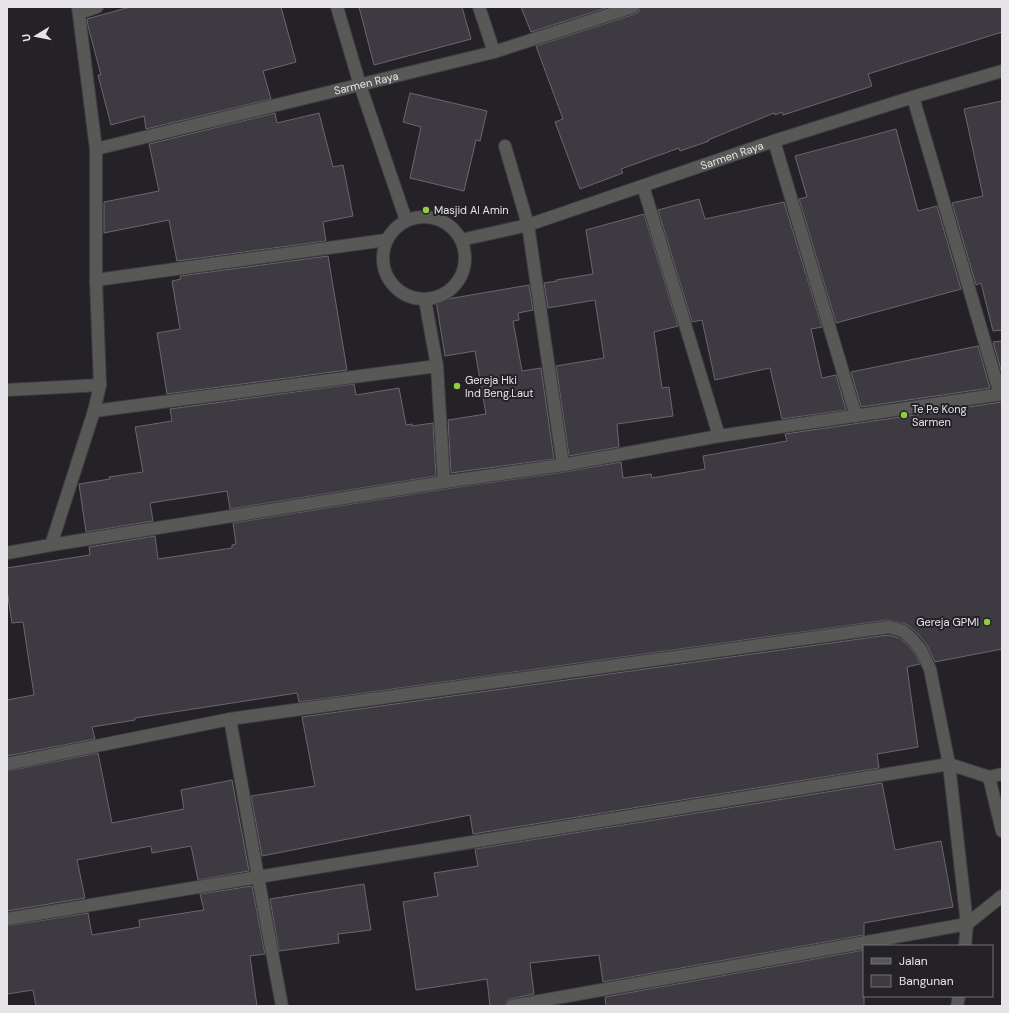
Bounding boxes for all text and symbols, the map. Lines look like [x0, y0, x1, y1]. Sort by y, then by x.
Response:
north arrow [16, 16, 56, 56]
text: U [19, 33, 34, 43]
street label: Sarmen Raya [332, 69, 400, 98]
street label: Sarmen Raya [698, 138, 765, 173]
place label: Masjid Al Amin [434, 203, 509, 217]
marker: Masjid Al Amin [421, 205, 431, 215]
place label: Gereja Hki Ind Beng.Laut [465, 373, 534, 400]
marker: Gereja Hki Ind Beng.Laut [452, 381, 462, 391]
place label: Te Pe Kong Sarmen [912, 402, 967, 429]
marker: Te Pe Kong Sarmen [899, 410, 909, 420]
place label: Gereja GPMI [916, 615, 979, 629]
marker: Gereja GPMI [982, 617, 992, 627]
legend [863, 945, 993, 997]
text: Jalan [899, 953, 928, 969]
text: Bangunan [899, 973, 954, 989]

